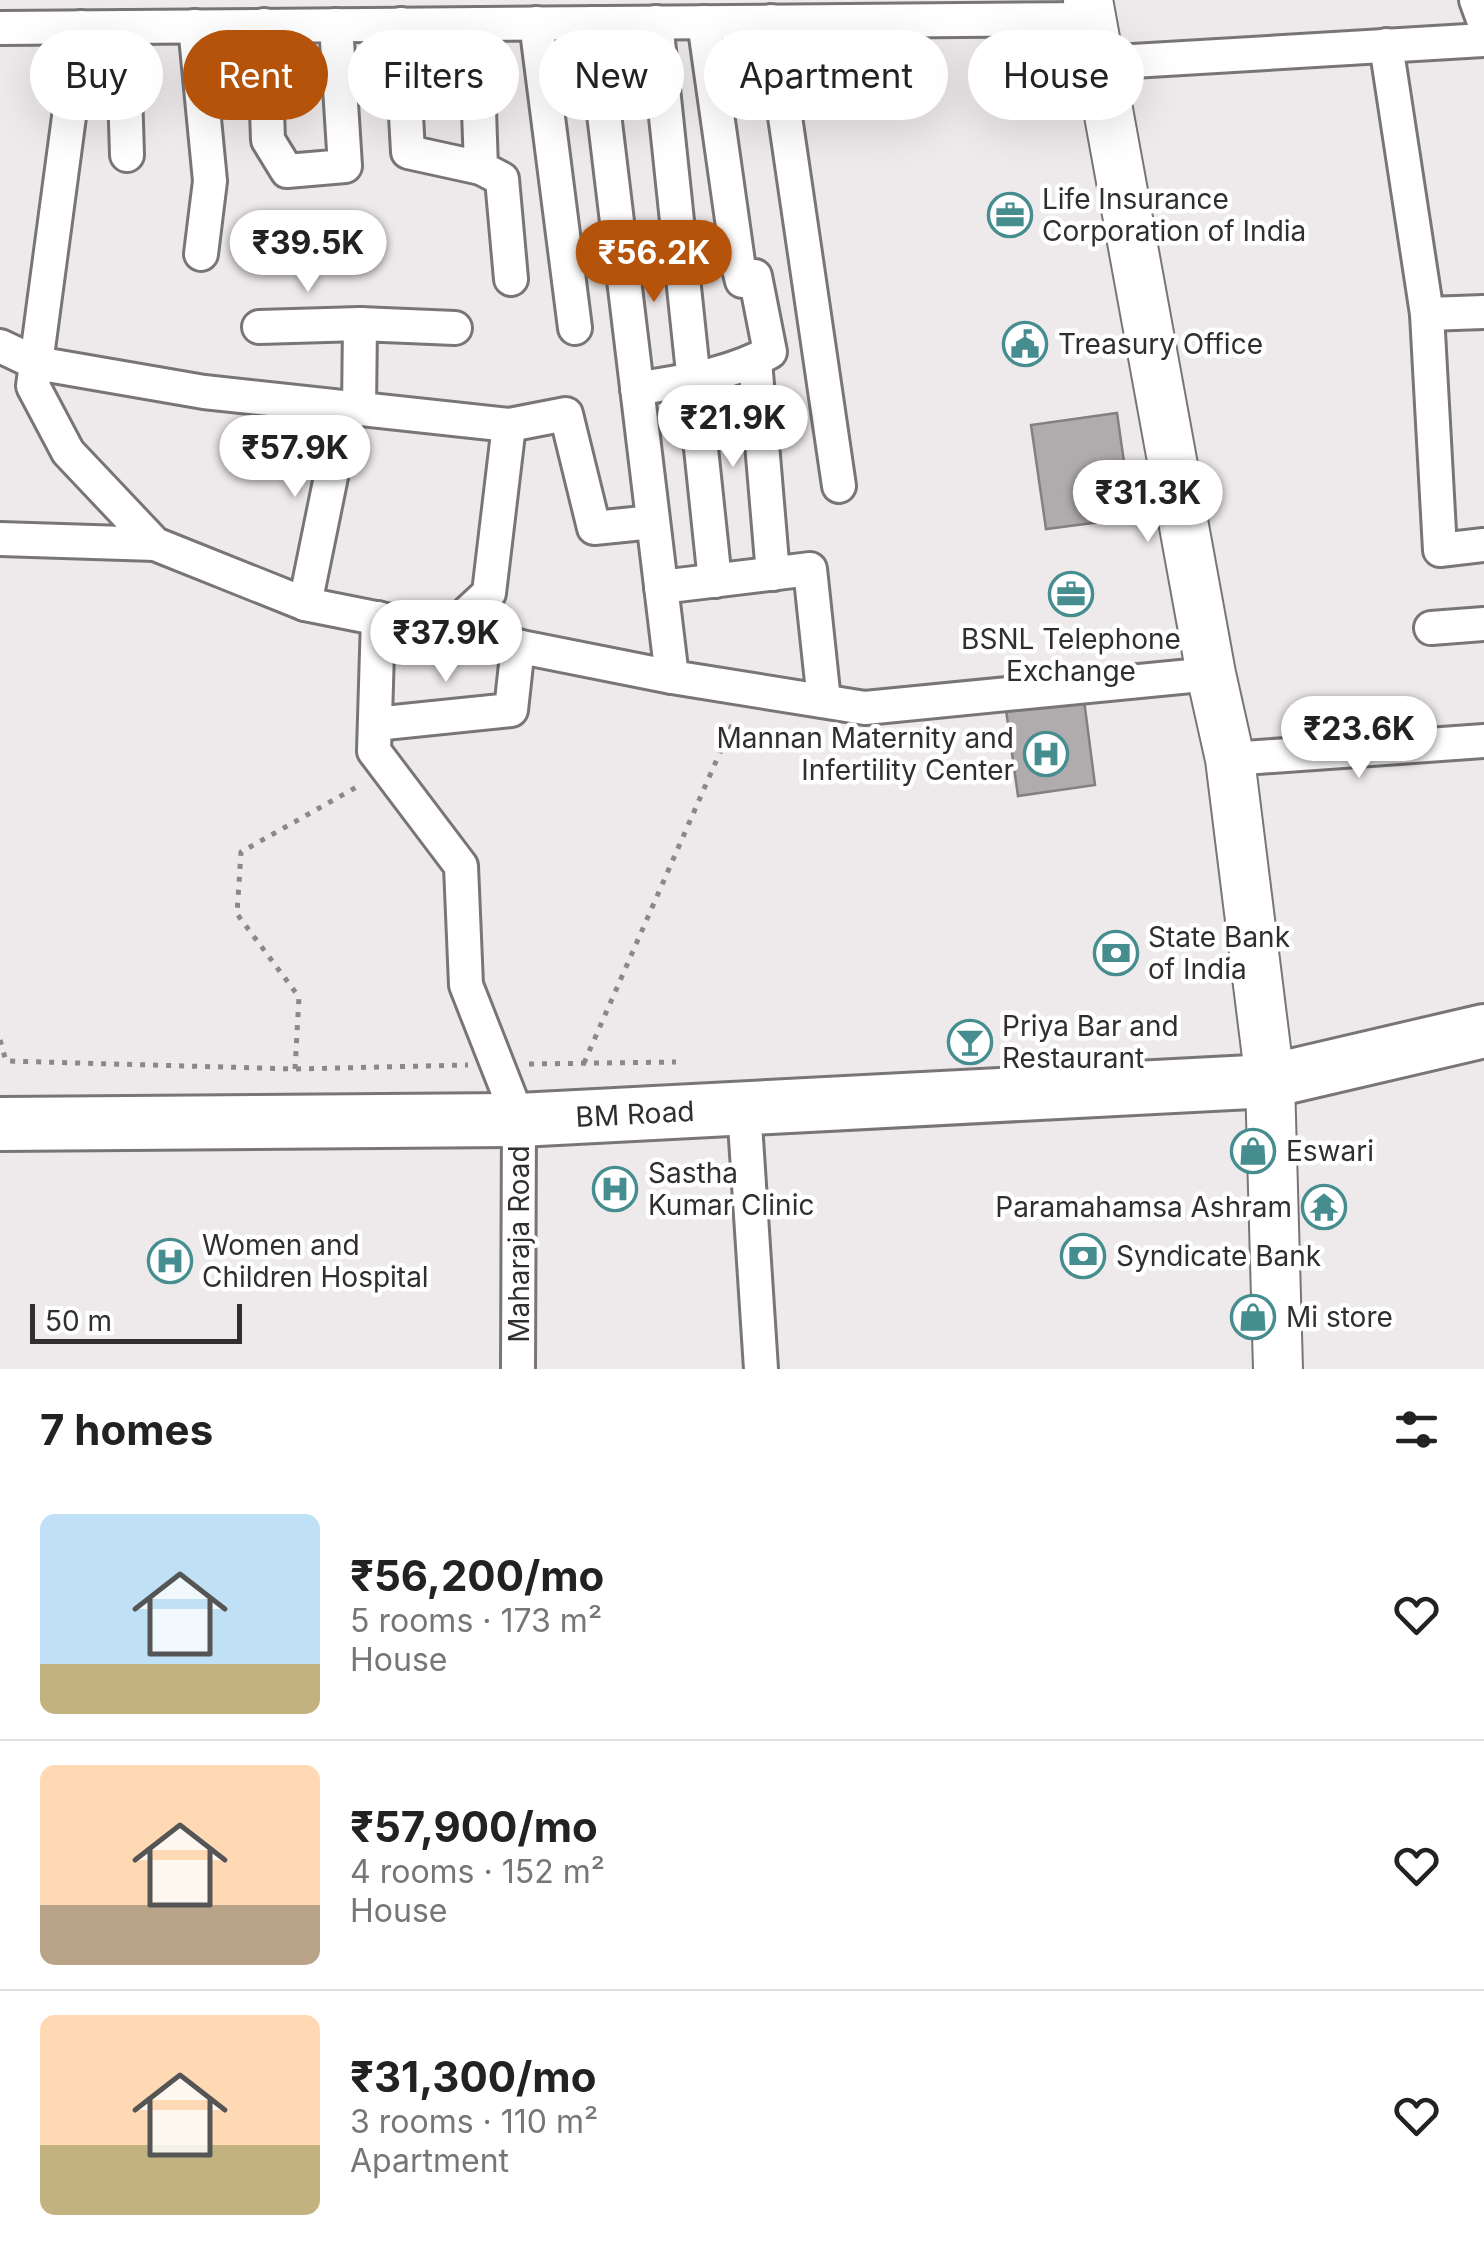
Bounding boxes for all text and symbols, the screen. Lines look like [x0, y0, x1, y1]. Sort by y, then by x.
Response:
chip: Buy [30, 30, 163, 120]
chip: Rent [183, 30, 328, 120]
chip: Filters [348, 30, 519, 120]
chip: New [539, 30, 684, 120]
chip: Apartment [704, 30, 948, 120]
chip: House [968, 30, 1144, 120]
place label: Life Insurance Corporation of India [1042, 182, 1306, 248]
office icon: Life Insurance Corporation of India [987, 192, 1033, 238]
pin: ₹39.5K [227, 210, 389, 295]
pin: ₹56.2K [573, 220, 735, 305]
text: ₹39.5K [252, 223, 364, 262]
text: ₹56.2K [598, 233, 710, 272]
public building icon: Treasury Office [1002, 321, 1048, 367]
place label: Treasury Office [1058, 327, 1263, 361]
pin: ₹21.9K [652, 385, 814, 470]
text: ₹21.9K [680, 398, 786, 437]
pin: ₹57.9K [214, 415, 376, 500]
text: ₹57.9K [241, 428, 349, 467]
pin: ₹31.3K [1067, 460, 1229, 545]
text: ₹31.3K [1095, 473, 1201, 512]
office icon: BSNL Telephone Exchange [1048, 571, 1094, 617]
pin: ₹37.9K [365, 600, 527, 685]
text: ₹37.9K [392, 613, 500, 652]
place label: BSNL Telephone Exchange [961, 622, 1181, 688]
pin: ₹23.6K [1278, 696, 1440, 781]
text: ₹23.6K [1303, 709, 1415, 748]
place label: Mannan Maternity and Infertility Center [717, 721, 1014, 787]
hospital icon: Mannan Maternity and Infertility Center [1023, 731, 1069, 777]
place label: State Bank of India [1148, 920, 1290, 986]
bank icon: State Bank of India [1093, 930, 1139, 976]
place label: Priya Bar and Restaurant [1002, 1009, 1179, 1075]
bar icon: Priya Bar and Restaurant [947, 1019, 993, 1065]
street label: BM Road [575, 1094, 695, 1134]
shop icon: Eswari [1230, 1128, 1276, 1174]
place label: Eswari [1286, 1134, 1374, 1168]
street label: Maharaja Road [502, 1145, 536, 1343]
place label: Sastha Kumar Clinic [648, 1156, 814, 1222]
hospital icon: Sastha Kumar Clinic [592, 1166, 638, 1212]
temple icon: Paramahamsa Ashram [1301, 1184, 1347, 1230]
place label: Paramahamsa Ashram [995, 1190, 1292, 1224]
place label: Women and Children Hospital [202, 1228, 429, 1294]
bank icon: Syndicate Bank [1060, 1233, 1106, 1279]
hospital icon: Women and Children Hospital [147, 1238, 193, 1284]
place label: Syndicate Bank [1116, 1239, 1321, 1273]
shop icon: Mi store [1230, 1294, 1276, 1340]
scale bar [30, 1299, 242, 1344]
place label: Mi store [1286, 1300, 1393, 1334]
text: 50 m [45, 1304, 112, 1338]
icon: filters [1389, 1402, 1444, 1457]
text: 7 homes [40, 1404, 213, 1455]
text: ₹56,200/mo [350, 1550, 604, 1601]
icon: home [120, 1554, 240, 1674]
icon: heart [1389, 1587, 1444, 1642]
text: 5 rooms · 173 m² [350, 1601, 602, 1640]
text: House [350, 1640, 447, 1679]
text: ₹57,900/mo [350, 1801, 598, 1852]
icon: home [120, 1805, 240, 1925]
icon: heart [1389, 1838, 1444, 1893]
text: 4 rooms · 152 m² [350, 1852, 605, 1891]
text: House [350, 1891, 447, 1930]
text: ₹31,300/mo [350, 2051, 596, 2102]
icon: home [120, 2055, 240, 2175]
icon: heart [1389, 2088, 1444, 2143]
text: 3 rooms · 110 m² [350, 2102, 598, 2141]
text: Apartment [350, 2141, 509, 2180]

